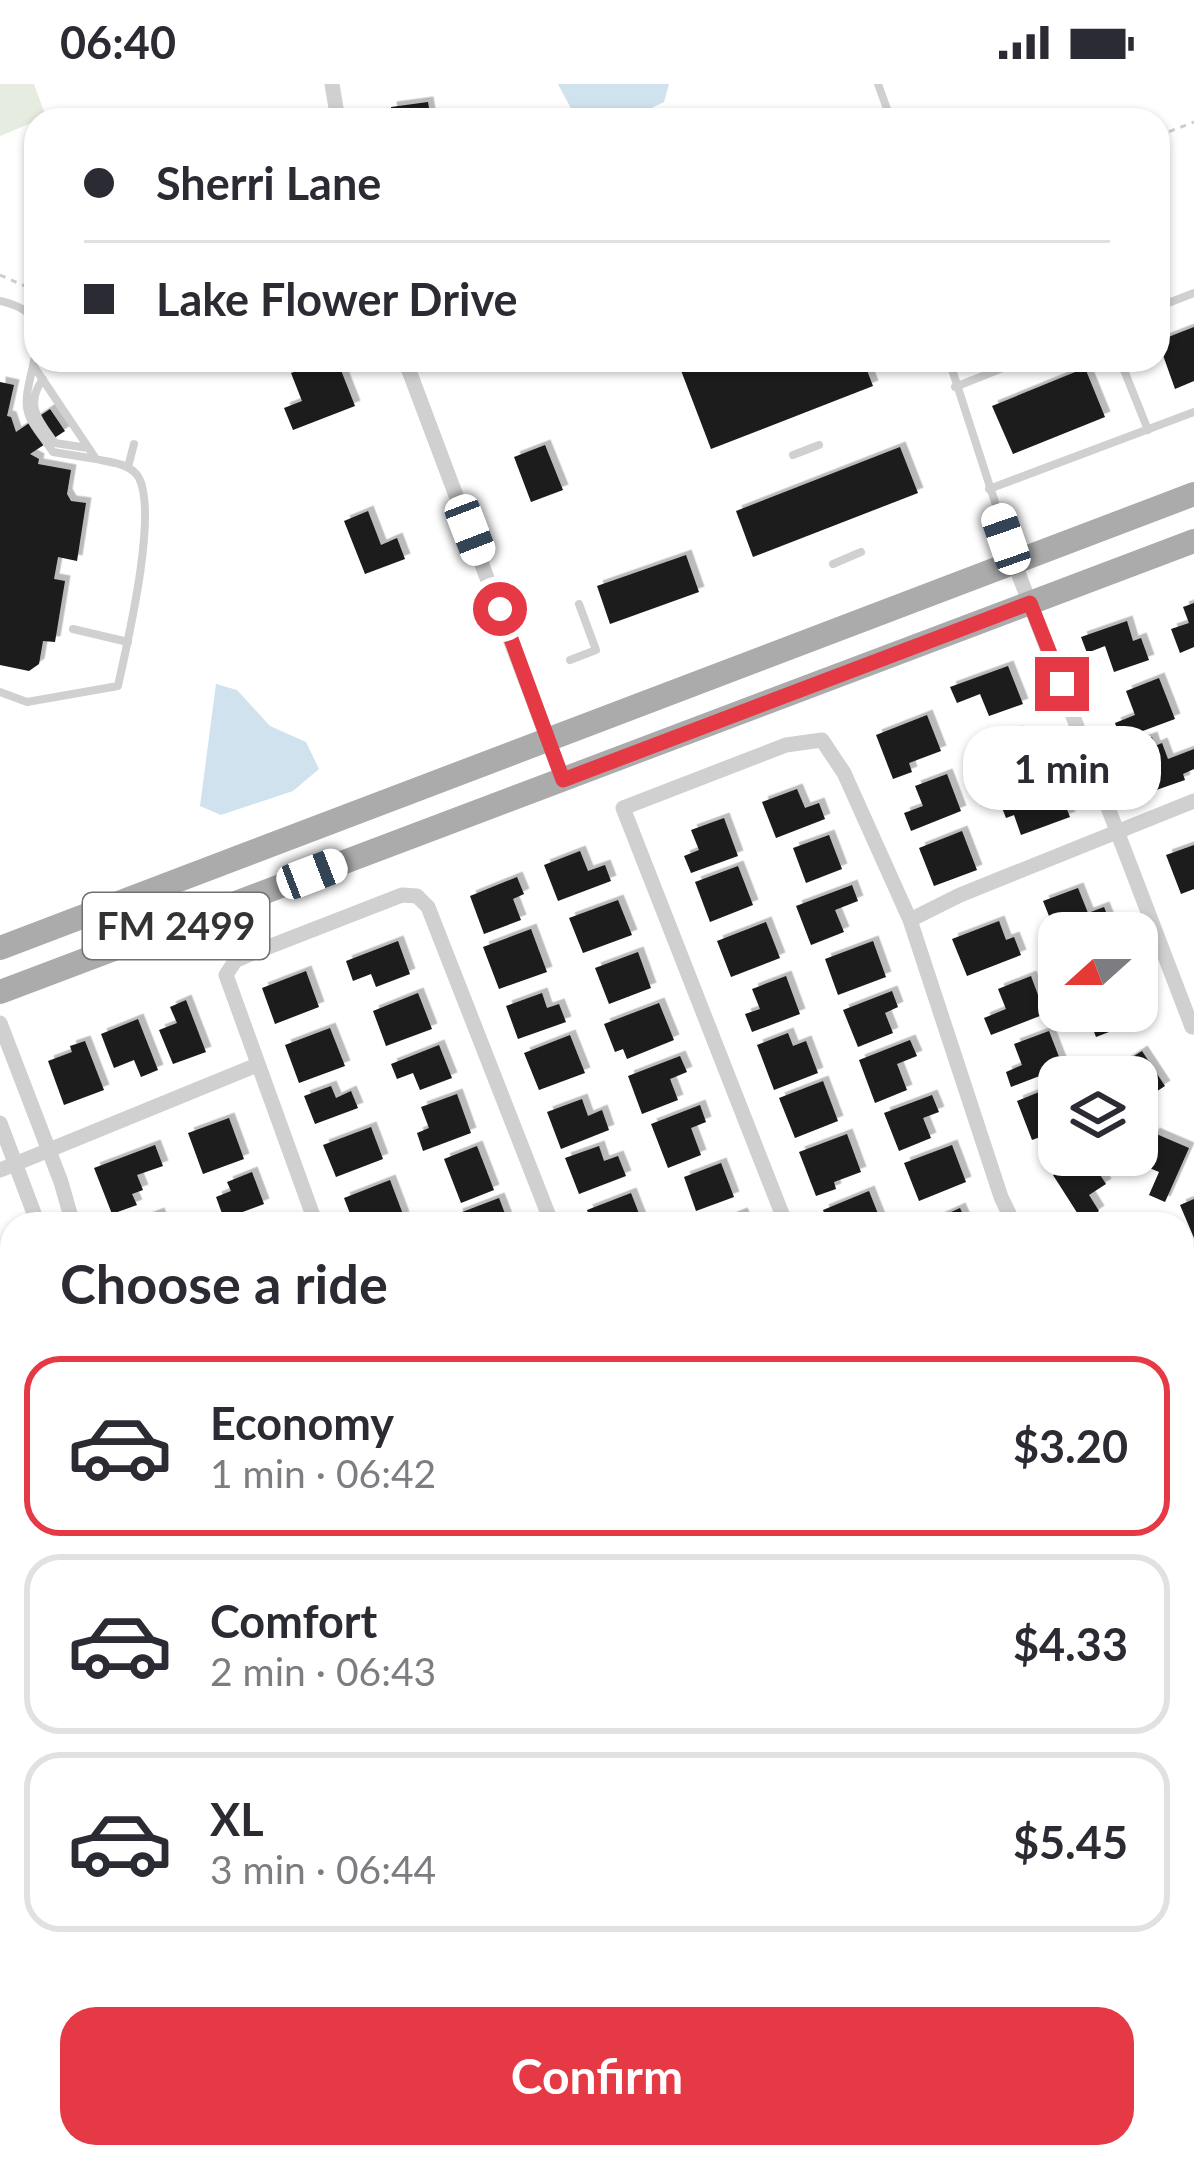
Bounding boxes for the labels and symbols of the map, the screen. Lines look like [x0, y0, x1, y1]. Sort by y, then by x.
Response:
car [440, 490, 500, 570]
car [977, 499, 1035, 579]
route start [473, 582, 527, 636]
route end [1035, 657, 1089, 711]
callout: 1 min [963, 726, 1161, 810]
car [272, 844, 352, 904]
road number: FM 2499 [83, 893, 269, 959]
north arrow [1038, 912, 1158, 1032]

